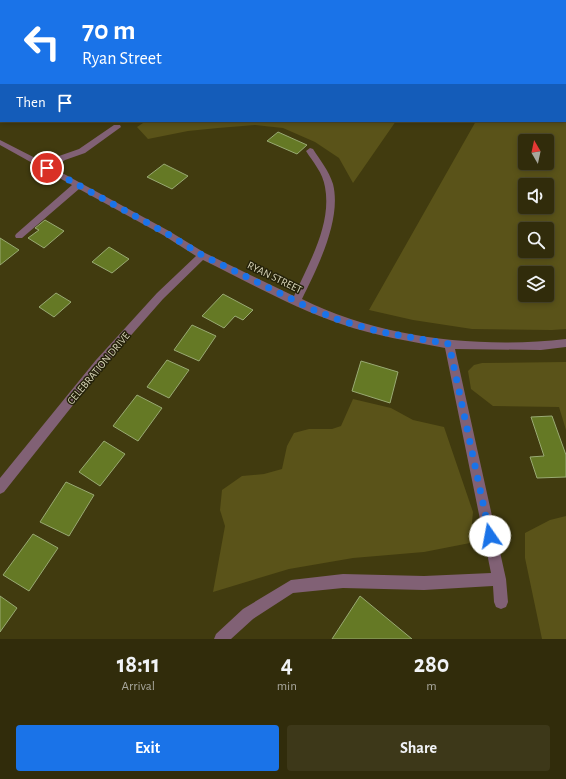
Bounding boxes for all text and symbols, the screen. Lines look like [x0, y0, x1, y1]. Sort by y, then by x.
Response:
icon: left [16, 16, 68, 68]
text: 70 m [82, 17, 136, 45]
text: Ryan Street [82, 50, 162, 68]
icon: arrive [54, 92, 76, 114]
text: Then [16, 95, 46, 110]
north arrow [518, 134, 554, 170]
map controls [518, 134, 554, 302]
pin [30, 151, 64, 185]
icon: arrive [36, 157, 58, 179]
button: sound [518, 178, 554, 214]
button: search [518, 222, 554, 258]
street label: RYAN STREET [246, 260, 304, 296]
button: layers [518, 266, 554, 302]
street label: CELEBRATION DRIVE [65, 330, 132, 407]
position arrow [469, 515, 511, 557]
text: 18:11 [117, 653, 160, 677]
text: 4 [281, 653, 293, 677]
text: 280 [414, 653, 449, 677]
text: Arrival [122, 680, 155, 693]
text: min [277, 680, 297, 693]
text: m [426, 680, 437, 693]
button: Exit [16, 725, 279, 771]
button: Share [287, 725, 550, 771]

